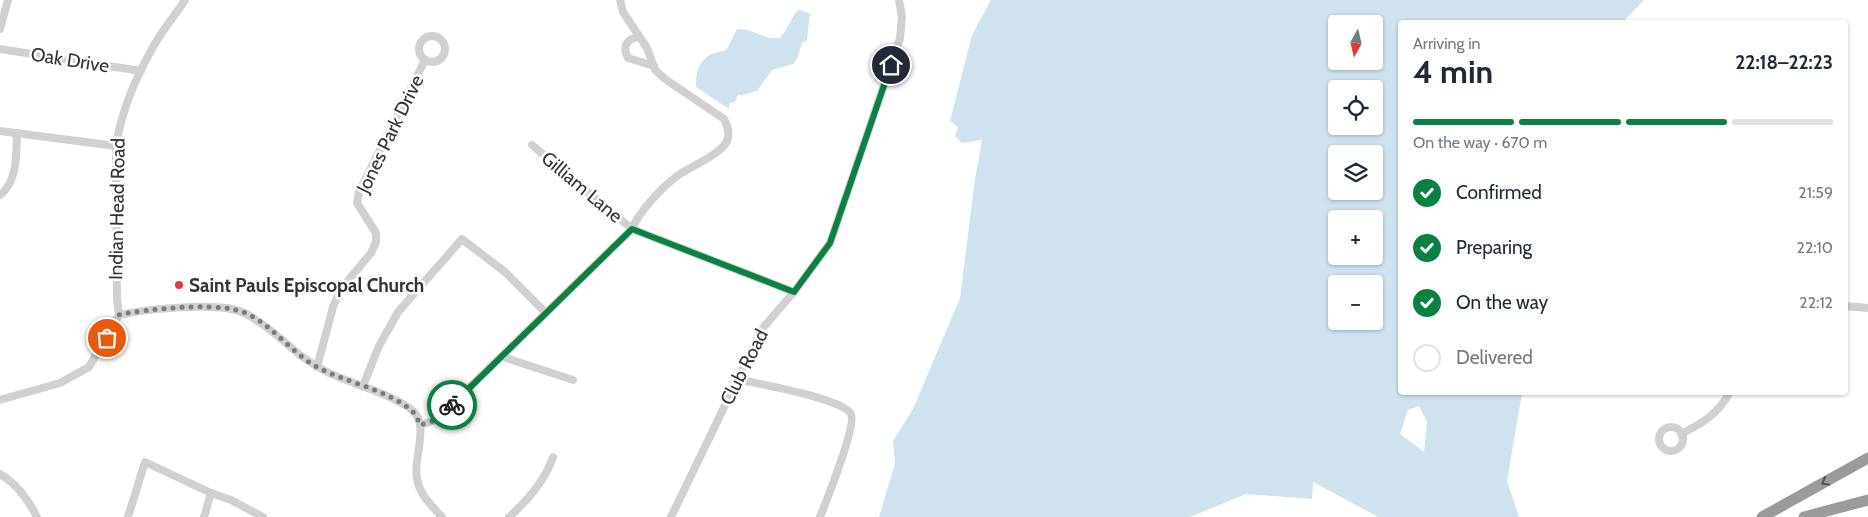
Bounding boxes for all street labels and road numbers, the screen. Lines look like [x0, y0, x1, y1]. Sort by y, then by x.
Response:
street label: Oak Drive [29, 42, 111, 78]
street label: Jones Park Drive [351, 71, 429, 198]
street label: Indian Head Road [104, 138, 130, 280]
street label: Gilliam Lane [537, 146, 627, 228]
street label: Club Road [715, 325, 773, 409]

